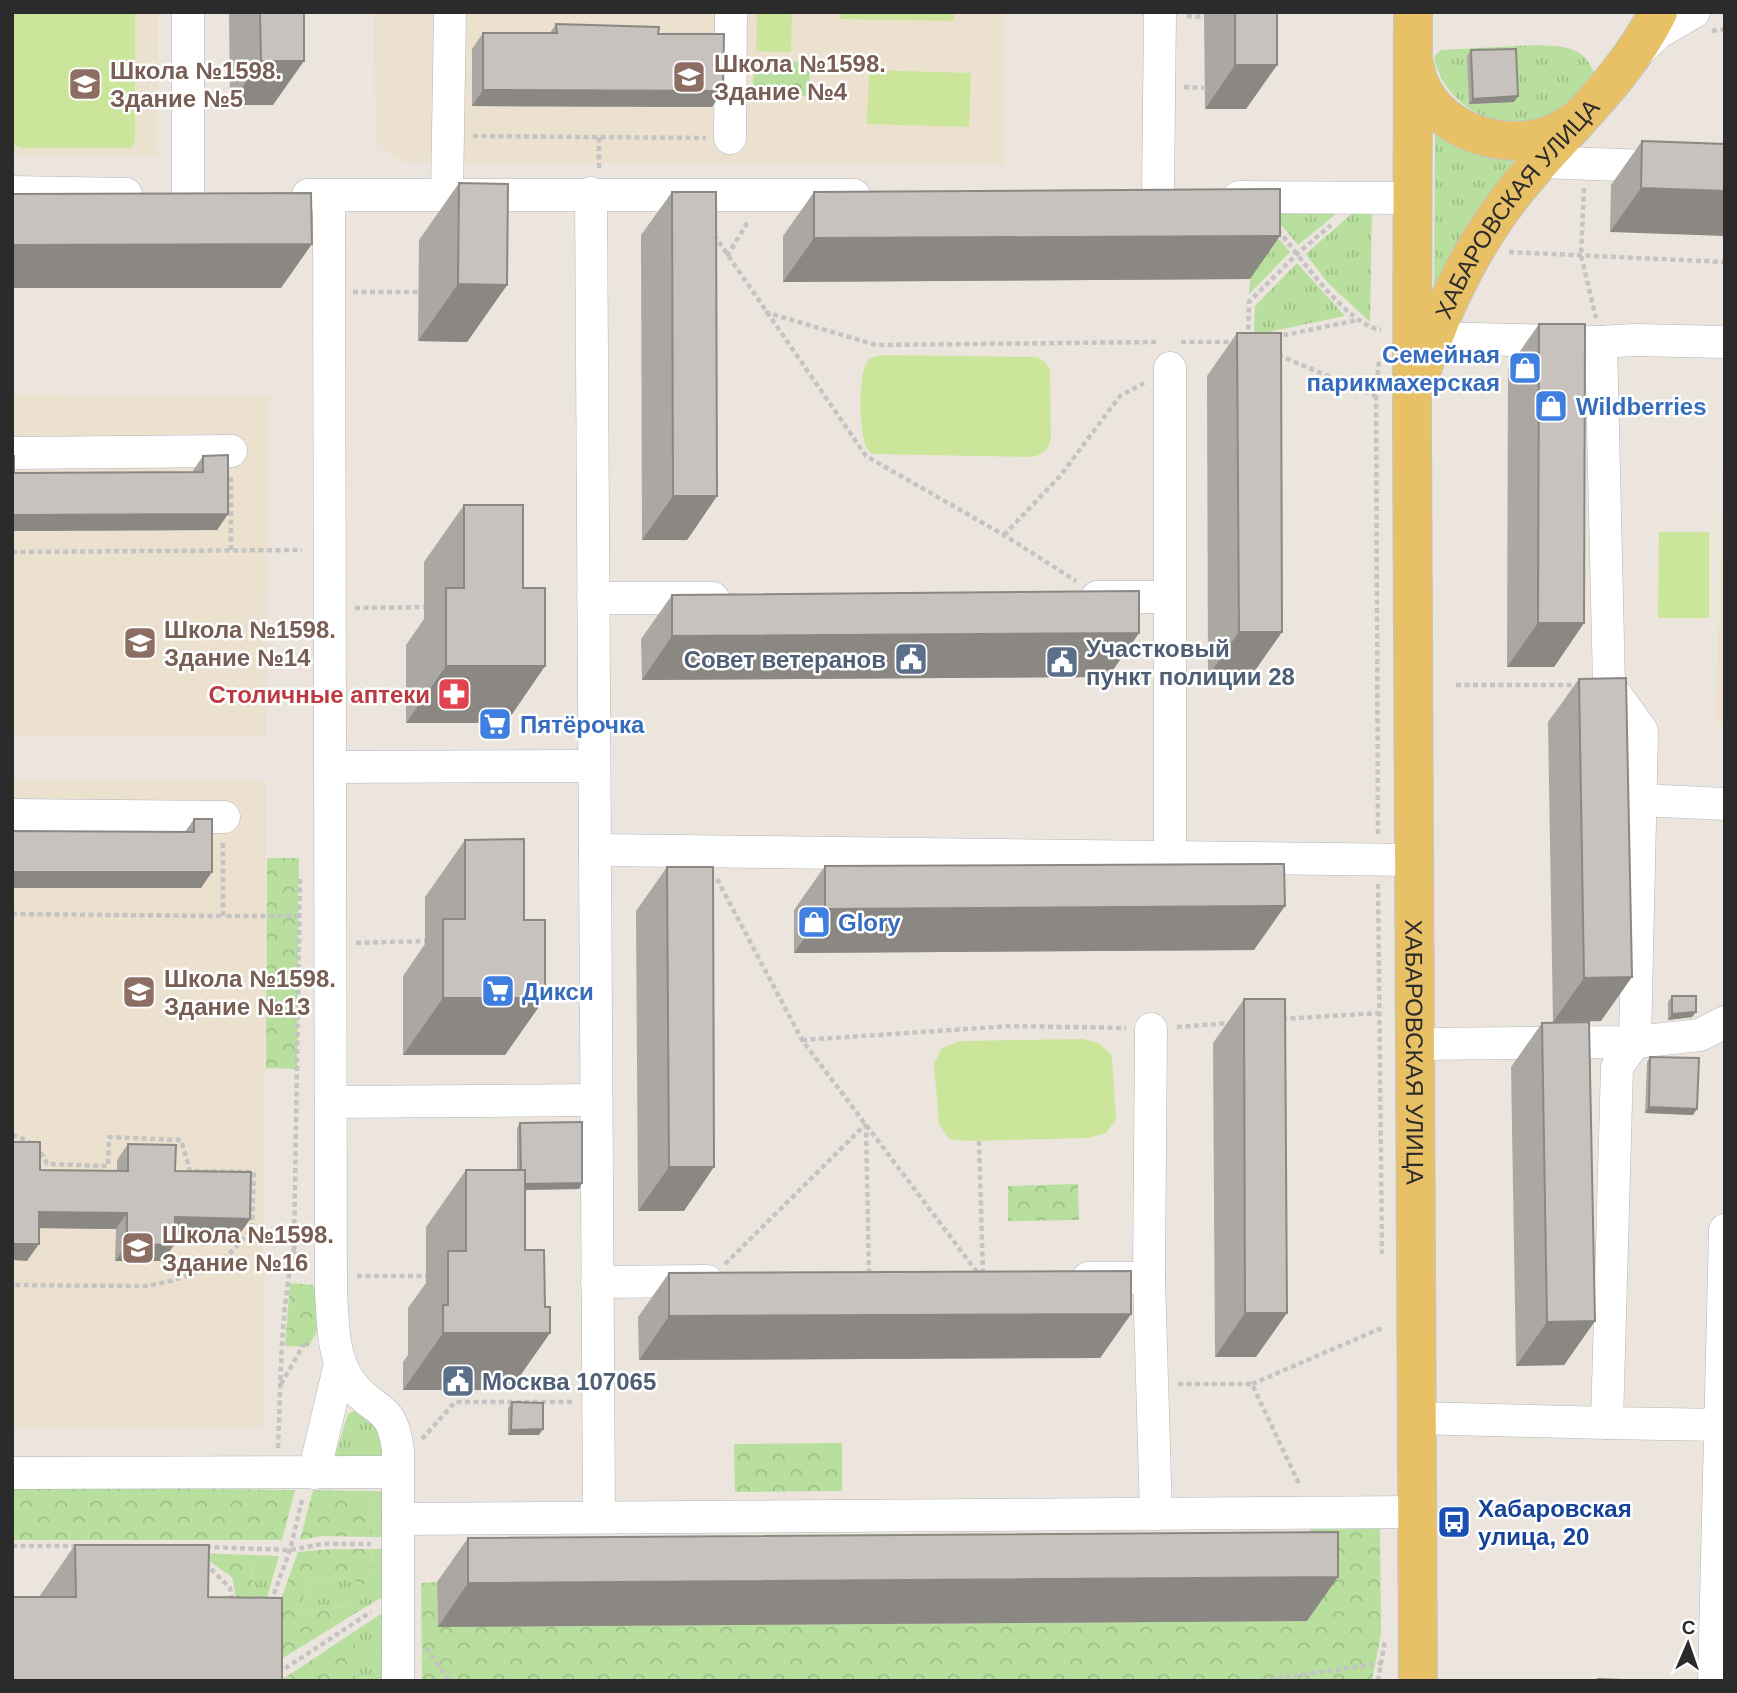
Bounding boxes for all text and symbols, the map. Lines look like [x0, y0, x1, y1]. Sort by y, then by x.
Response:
place label: Школа №1598. Здание №4 [714, 50, 886, 105]
place label: Школа №1598. Здание №5 [110, 57, 282, 112]
school or university icon: Школа №1598. Здание №4 [670, 58, 708, 96]
school or university icon: Школа №1598. Здание №5 [66, 65, 104, 103]
street label: ХАБАРОВСКАЯ УЛИЦА [1429, 93, 1604, 323]
place label: Семейная парикмахерская [1306, 341, 1500, 396]
shop icon: Семейная парикмахерская [1506, 349, 1544, 387]
shop icon: Wildberries [1532, 387, 1570, 425]
place label: Wildberries [1576, 393, 1707, 420]
place label: Школа №1598. Здание №14 [164, 616, 336, 671]
school or university icon: Школа №1598. Здание №14 [121, 624, 159, 662]
place label: Участковый пункт полиции 28 [1086, 635, 1295, 690]
public building icon: Совет ветеранов [892, 640, 930, 678]
public building icon: Участковый пункт полиции 28 [1043, 643, 1081, 681]
place label: Совет ветеранов [684, 646, 886, 673]
pharmacy icon: Столичные аптеки [435, 675, 473, 713]
place label: Столичные аптеки [209, 681, 430, 708]
supermarket icon: Пятёрочка [476, 705, 514, 743]
place label: Пятёрочка [520, 711, 645, 738]
shop icon: Glory [795, 903, 833, 941]
place label: Glory [838, 909, 901, 936]
street label: ХАБАРОВСКАЯ УЛИЦА [1401, 919, 1429, 1185]
place label: Школа №1598. Здание №13 [164, 965, 336, 1020]
supermarket icon: Дикси [479, 972, 517, 1010]
school or university icon: Школа №1598. Здание №13 [120, 973, 158, 1011]
place label: Дикси [522, 978, 594, 1005]
place label: Школа №1598. Здание №16 [162, 1221, 334, 1276]
school or university icon: Школа №1598. Здание №16 [119, 1229, 157, 1267]
public building icon: Москва 107065 [439, 1362, 477, 1400]
place label: Москва 107065 [482, 1368, 656, 1395]
place label: Хабаровская улица, 20 [1478, 1495, 1632, 1550]
bus stop icon: Хабаровская улица, 20 [1435, 1503, 1473, 1541]
north arrow [1653, 1609, 1723, 1679]
text: С [1681, 1617, 1696, 1638]

